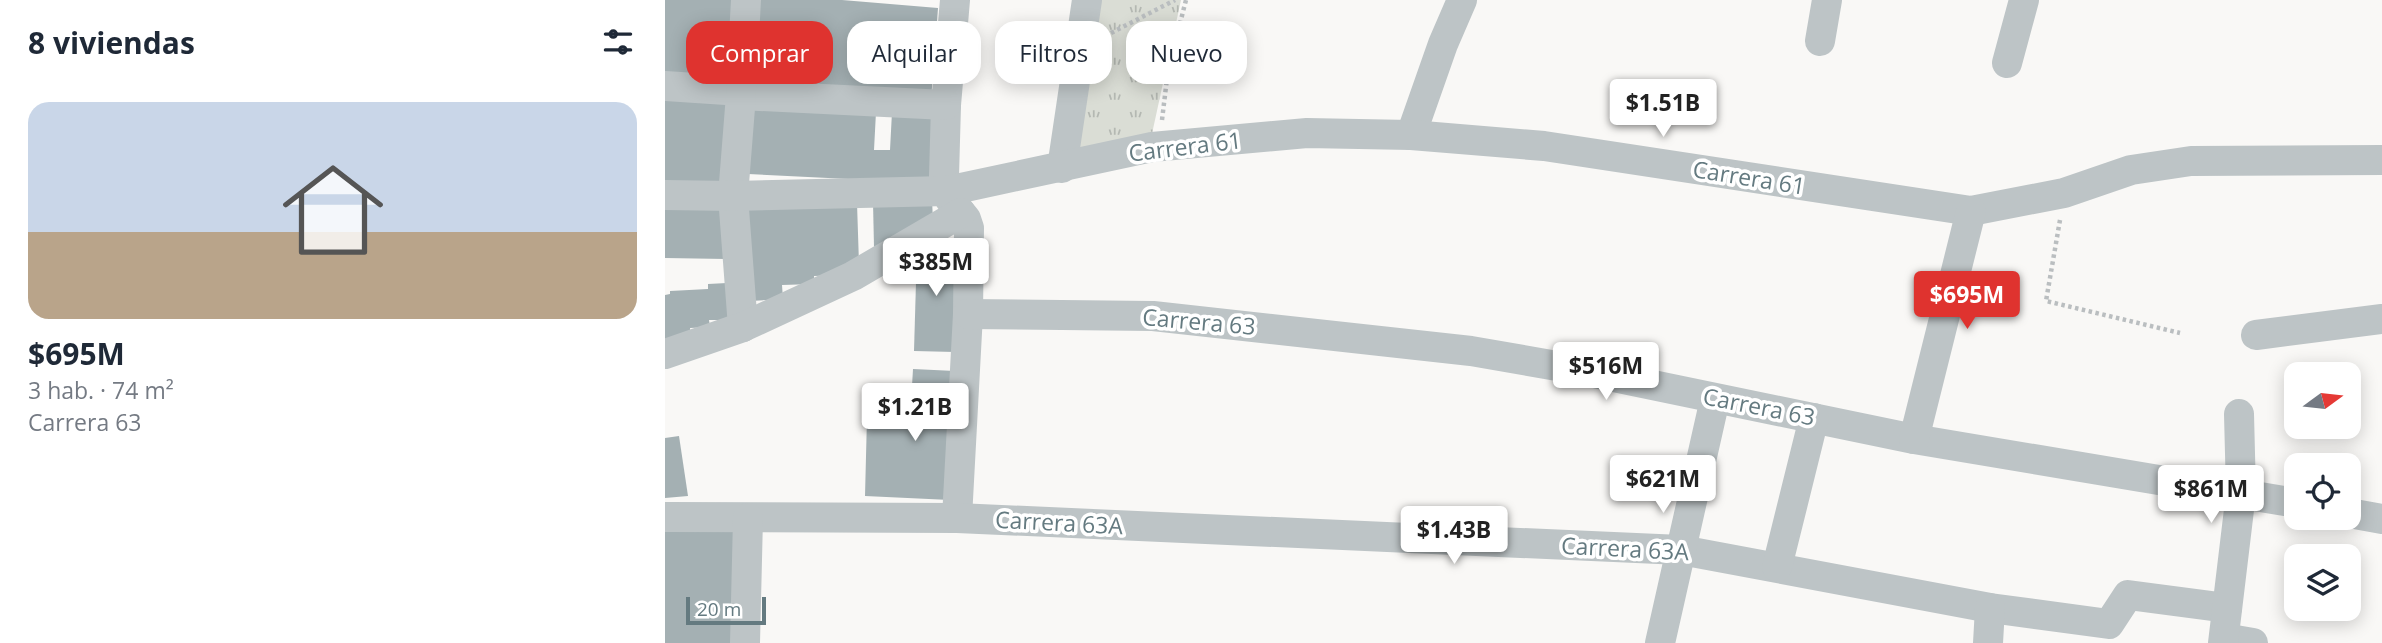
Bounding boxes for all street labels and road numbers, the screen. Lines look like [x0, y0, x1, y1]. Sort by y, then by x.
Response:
street label: Carrera 61 [1127, 123, 1243, 169]
street label: Carrera 61 [1691, 152, 1808, 202]
street label: Carrera 63 [1141, 300, 1257, 342]
street label: Carrera 63 [1700, 379, 1818, 433]
street label: Carrera 63A [994, 503, 1124, 541]
street label: Carrera 63A [1560, 529, 1690, 567]

